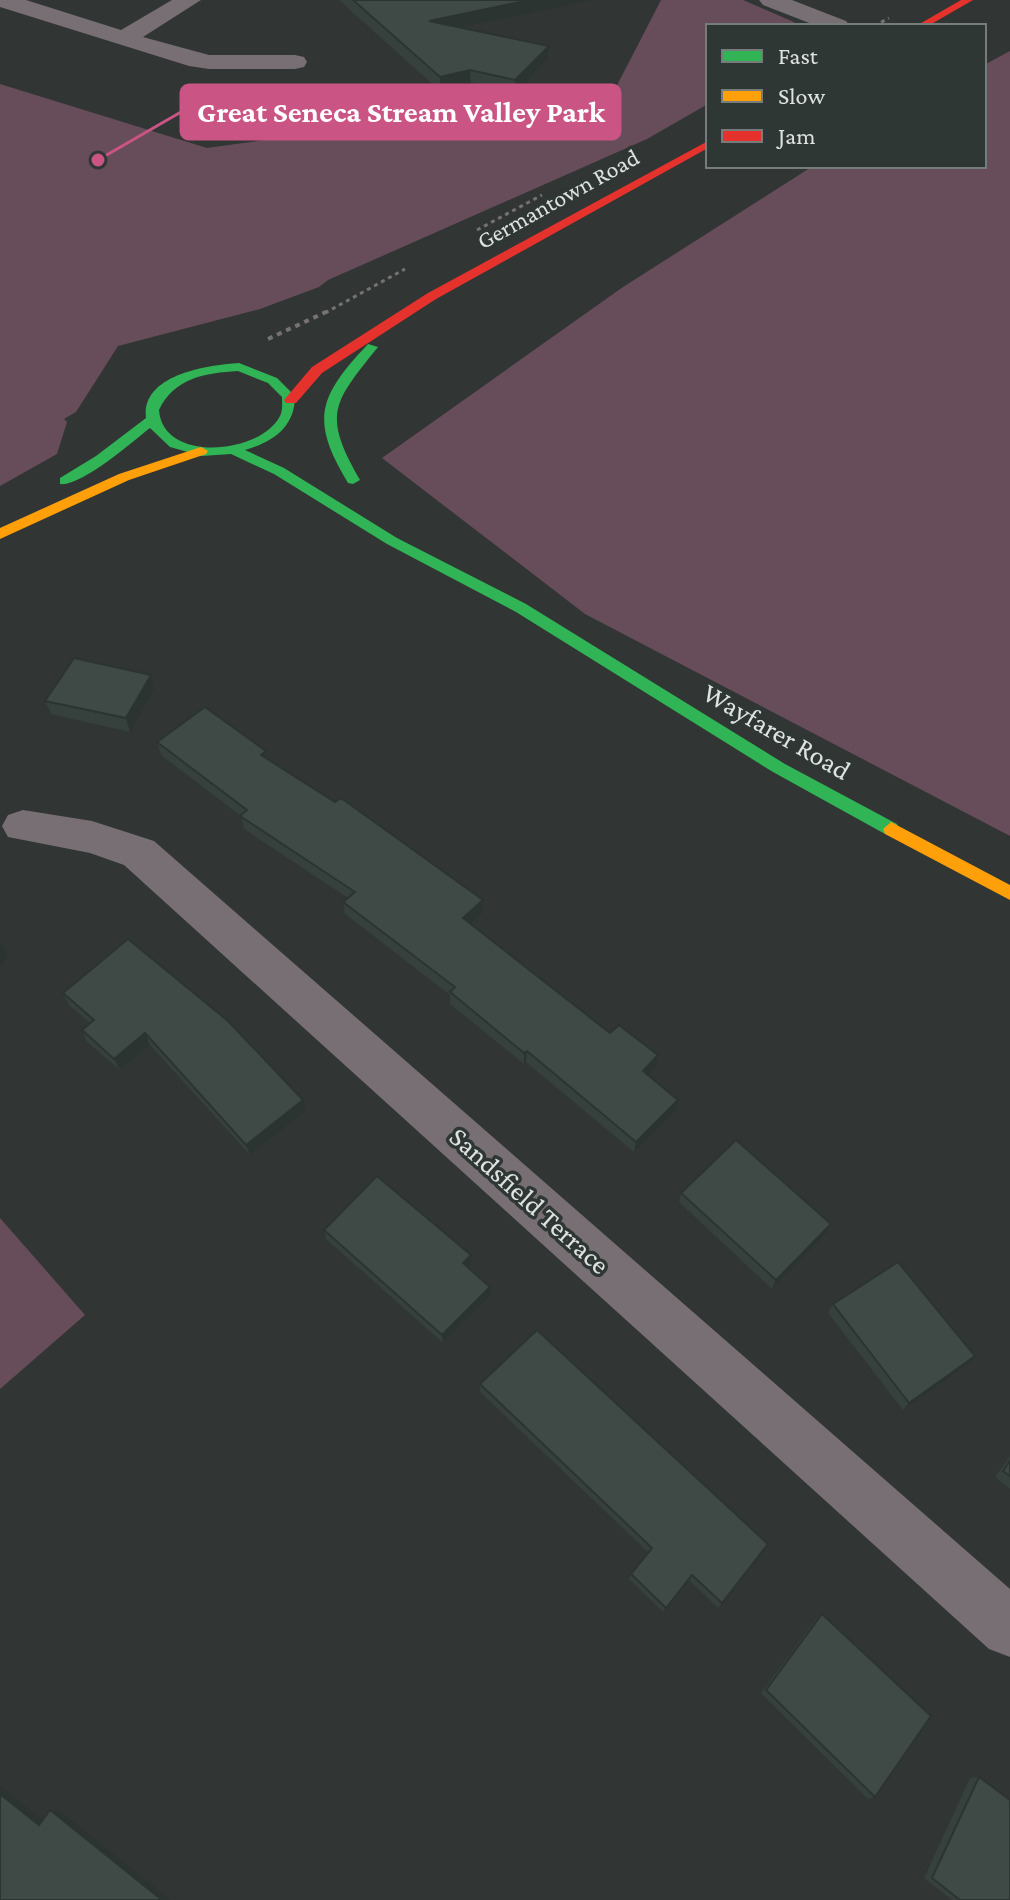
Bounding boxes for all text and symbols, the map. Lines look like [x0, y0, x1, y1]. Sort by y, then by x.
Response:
legend [706, 24, 986, 168]
text: Fast [778, 42, 819, 69]
text: Slow [778, 82, 825, 109]
callout: Great Seneca Stream Valley Park [181, 85, 620, 139]
text: Great Seneca Stream Valley Park [197, 95, 606, 128]
text: Jam [776, 122, 816, 149]
street label: Germantown Road [472, 143, 644, 254]
street label: Wayfarer Road [697, 677, 856, 786]
street label: Sandsfield Terrace [443, 1121, 616, 1280]

